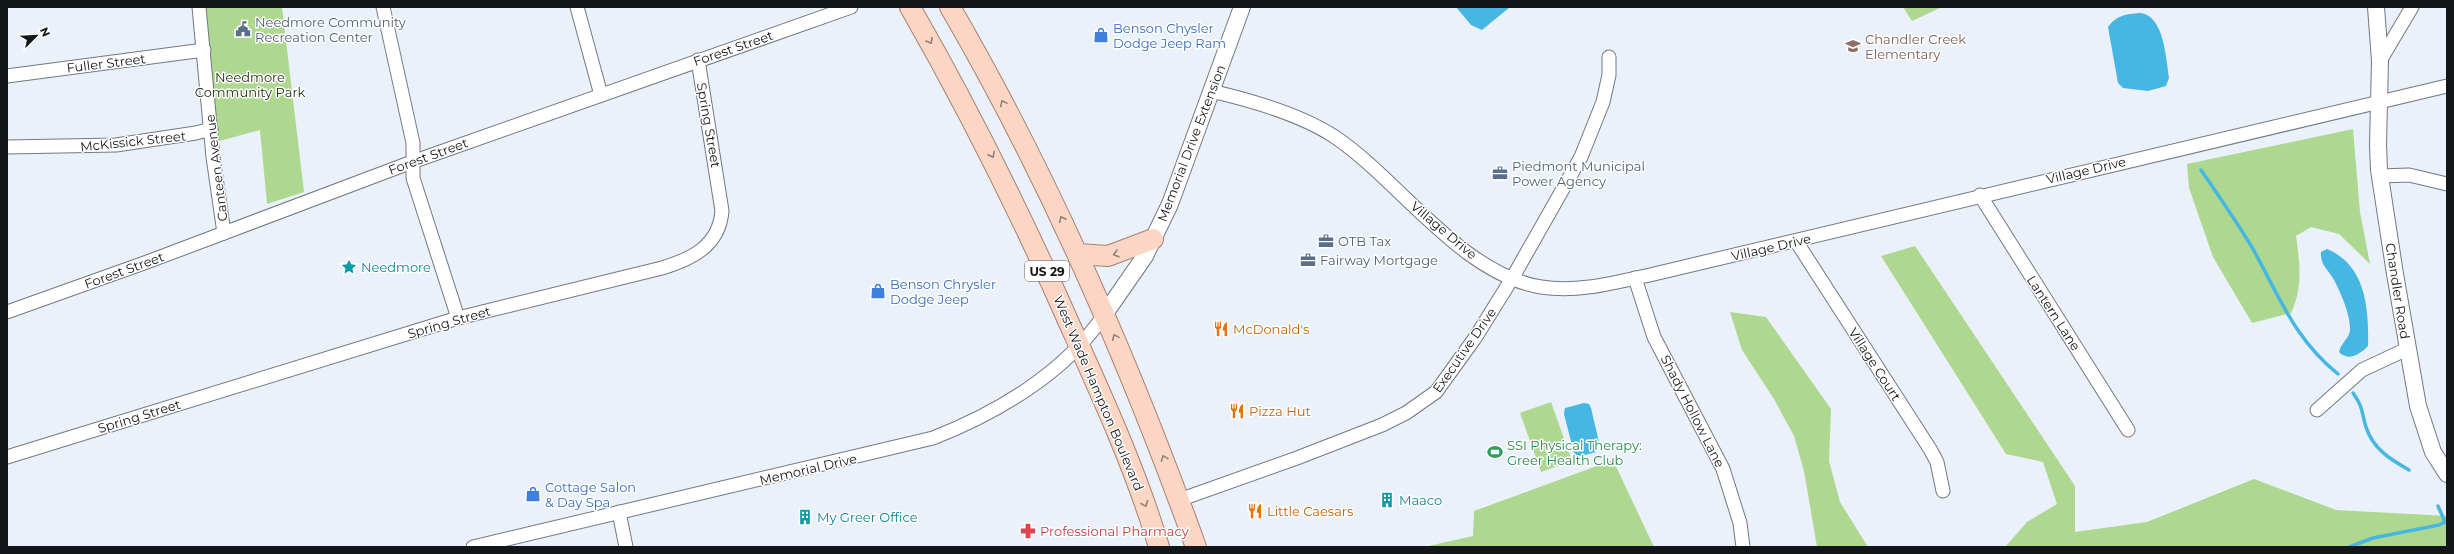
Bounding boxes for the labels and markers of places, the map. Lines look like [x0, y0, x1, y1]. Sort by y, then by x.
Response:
place label: Needmore Community Recreation Center [255, 14, 407, 45]
public building icon: Needmore Community Recreation Center [234, 20, 252, 38]
place label: Benson Chysler Dodge Jeep Ram [1113, 20, 1226, 51]
shop icon: Benson Chysler Dodge Jeep Ram [1092, 26, 1110, 44]
place label: Chandler Creek Elementary [1865, 31, 1966, 62]
school or university icon: Chandler Creek Elementary [1844, 37, 1862, 55]
place label: Piedmont Municipal Power Agency [1512, 158, 1645, 189]
office icon: Piedmont Municipal Power Agency [1491, 164, 1509, 182]
office icon: OTB Tax [1317, 232, 1335, 250]
place label: OTB Tax [1338, 233, 1391, 249]
office icon: Fairway Mortgage [1299, 251, 1317, 269]
place label: Fairway Mortgage [1320, 252, 1438, 268]
place icon: Needmore [340, 258, 358, 276]
place label: Needmore [361, 259, 431, 275]
place label: Benson Chrysler Dodge Jeep [890, 276, 996, 307]
shop icon: Benson Chrysler Dodge Jeep [869, 282, 887, 300]
restaurant icon: McDonald's [1212, 320, 1230, 338]
place label: McDonald's [1233, 321, 1309, 337]
restaurant icon: Pizza Hut [1228, 402, 1246, 420]
place label: Pizza Hut [1249, 403, 1311, 419]
place label: SSI Physical Therapy: Greer Health Club [1507, 437, 1642, 468]
sports icon: SSI Physical Therapy: Greer Health Club [1486, 443, 1504, 461]
place label: Cottage Salon & Day Spa [545, 479, 636, 510]
shop icon: Cottage Salon & Day Spa [524, 485, 542, 503]
building icon: Maaco [1378, 491, 1396, 509]
place label: Maaco [1399, 492, 1442, 508]
restaurant icon: Little Caesars [1246, 502, 1264, 520]
place label: Little Caesars [1267, 503, 1353, 519]
building icon: My Greer Office [796, 508, 814, 526]
place label: My Greer Office [817, 509, 918, 525]
pharmacy icon: Professional Pharmacy [1019, 522, 1037, 540]
place label: Professional Pharmacy [1040, 523, 1190, 539]

